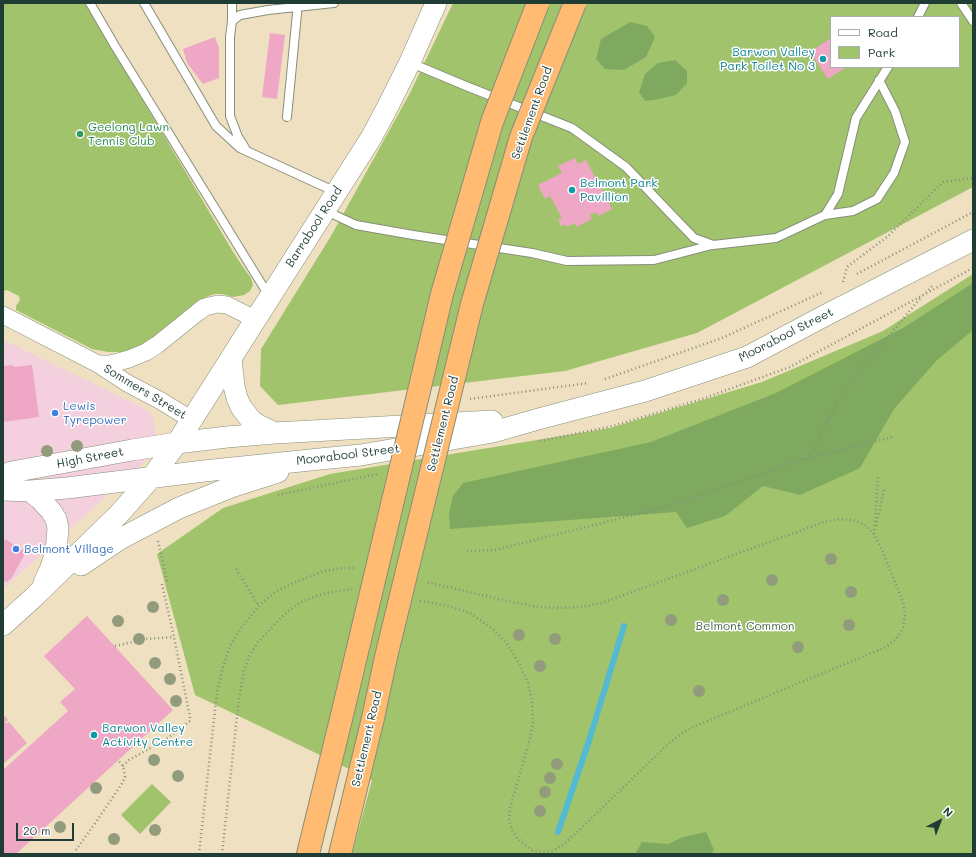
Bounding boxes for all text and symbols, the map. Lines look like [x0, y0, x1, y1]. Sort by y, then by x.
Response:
legend [830, 16, 960, 68]
text: Road [868, 24, 898, 40]
text: Park [868, 44, 895, 60]
place label: Barwon Valley Park Toilet No 3 [720, 45, 815, 73]
marker: Barwon Valley Park Toilet No 3 [818, 54, 828, 64]
street label: Settlement Road [509, 65, 555, 161]
place label: Geelong Lawn Tennis Club [88, 120, 169, 148]
marker: Geelong Lawn Tennis Club [75, 129, 85, 139]
place label: Belmont Park Pavillion [580, 176, 658, 204]
street label: Barrabool Road [283, 184, 345, 270]
marker: Belmont Park Pavillion [567, 185, 577, 195]
street label: Moorabool Street [736, 305, 836, 365]
street label: Sommers Street [101, 362, 189, 422]
street label: Settlement Road [424, 375, 462, 473]
place label: Lewis Tyrepower [63, 399, 127, 427]
marker: Lewis Tyrepower [50, 408, 60, 418]
street label: Moorabool Street [295, 442, 401, 468]
street label: High Street [55, 444, 125, 472]
place label: Belmont Village [24, 542, 114, 556]
marker: Belmont Village [11, 544, 21, 554]
park label: Belmont Common [696, 619, 794, 633]
street label: Settlement Road [349, 690, 385, 788]
place label: Barwon Valley Activity Centre [102, 721, 193, 749]
marker: Barwon Valley Activity Centre [89, 730, 99, 740]
north arrow [920, 801, 960, 841]
text: N [940, 803, 956, 820]
scale bar [18, 815, 76, 841]
text: 20 m [23, 822, 51, 838]

